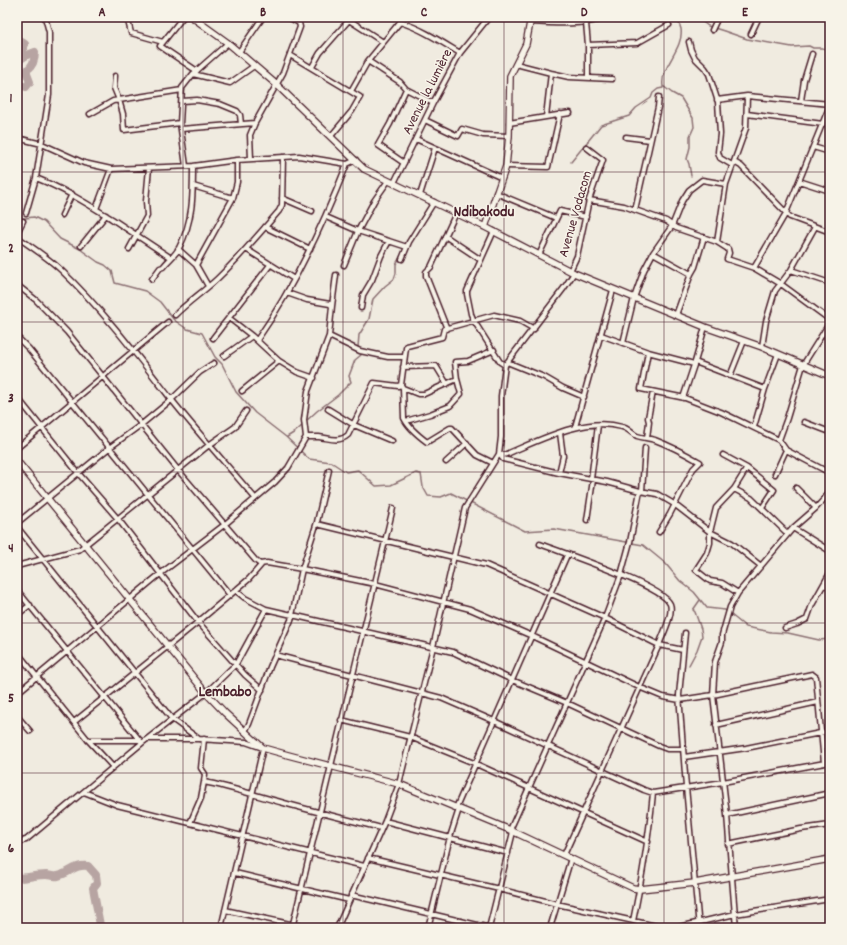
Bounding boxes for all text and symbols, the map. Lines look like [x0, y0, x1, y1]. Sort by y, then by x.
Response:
text: A [98, 4, 106, 23]
text: B [260, 4, 266, 23]
text: C [421, 4, 428, 23]
text: D [581, 4, 588, 23]
text: E [742, 4, 749, 23]
street label: Avenue la lumière [398, 46, 458, 138]
text: 1 [10, 90, 13, 109]
street label: Avenue Vodacom [554, 168, 598, 260]
district label: Ndibakodu [454, 201, 515, 224]
text: 2 [8, 240, 14, 259]
text: 3 [8, 390, 14, 409]
text: 4 [8, 540, 14, 559]
district label: Lembabo [198, 681, 252, 704]
text: 5 [8, 690, 14, 709]
text: 6 [8, 840, 15, 859]

